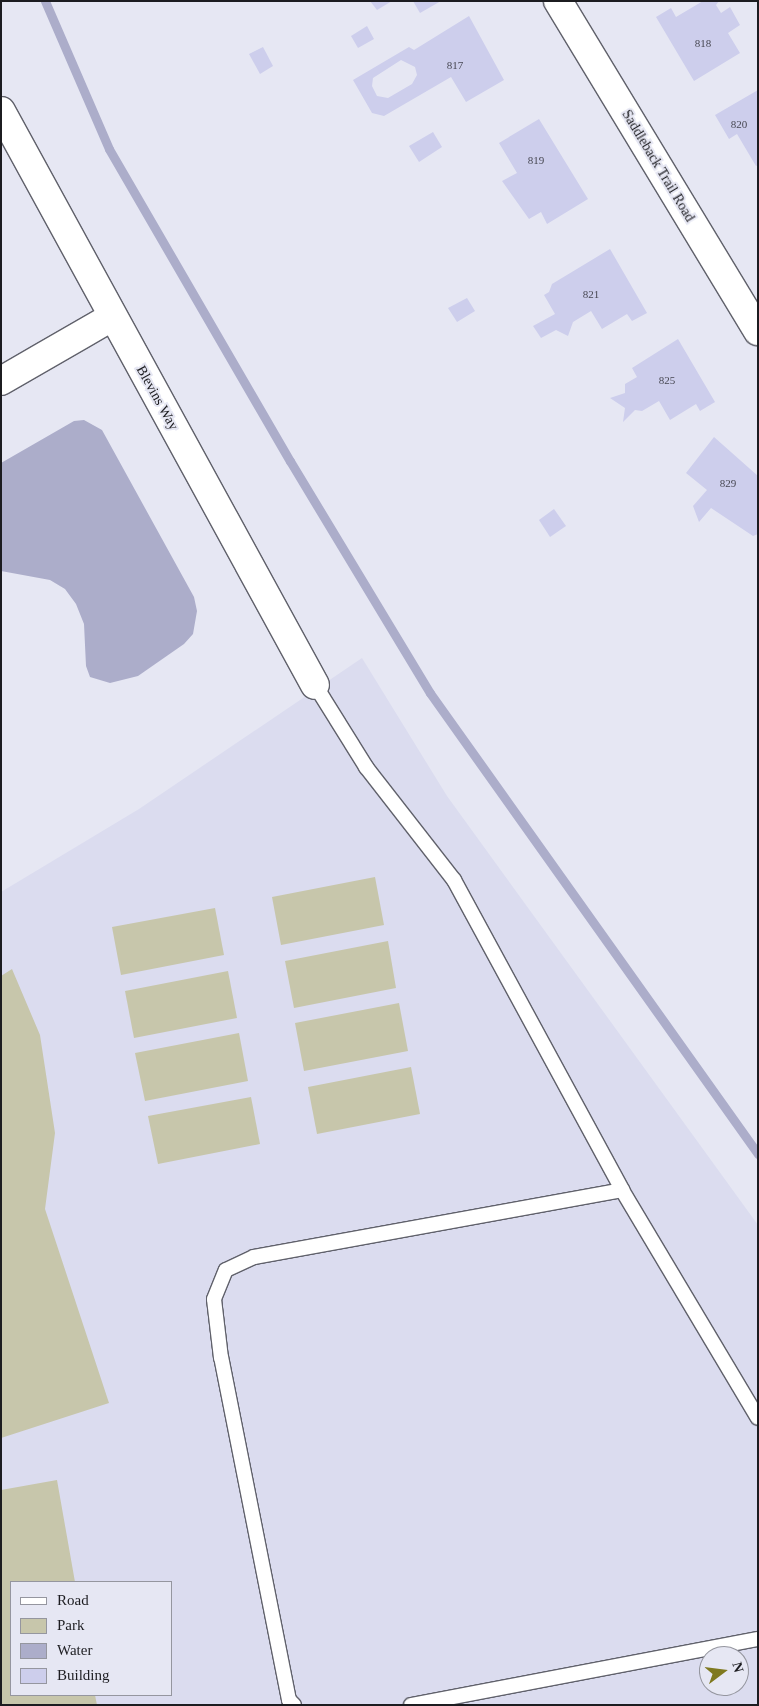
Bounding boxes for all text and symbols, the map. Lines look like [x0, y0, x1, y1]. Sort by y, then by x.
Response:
house number: 818 [695, 36, 711, 50]
house number: 817 [447, 58, 463, 72]
street label: Saddleback Trail Road [618, 107, 698, 225]
house number: 820 [731, 117, 747, 131]
house number: 819 [528, 153, 544, 167]
house number: 821 [583, 287, 599, 301]
street label: Blevins Way [132, 363, 182, 433]
house number: 825 [659, 373, 675, 387]
house number: 829 [720, 476, 736, 490]
legend [10, 1581, 172, 1696]
text: Road [57, 1592, 89, 1608]
text: Park [57, 1617, 85, 1633]
text: Water [57, 1642, 92, 1658]
north arrow [699, 1646, 749, 1696]
text: N [729, 1660, 747, 1674]
text: Building [57, 1667, 110, 1683]

